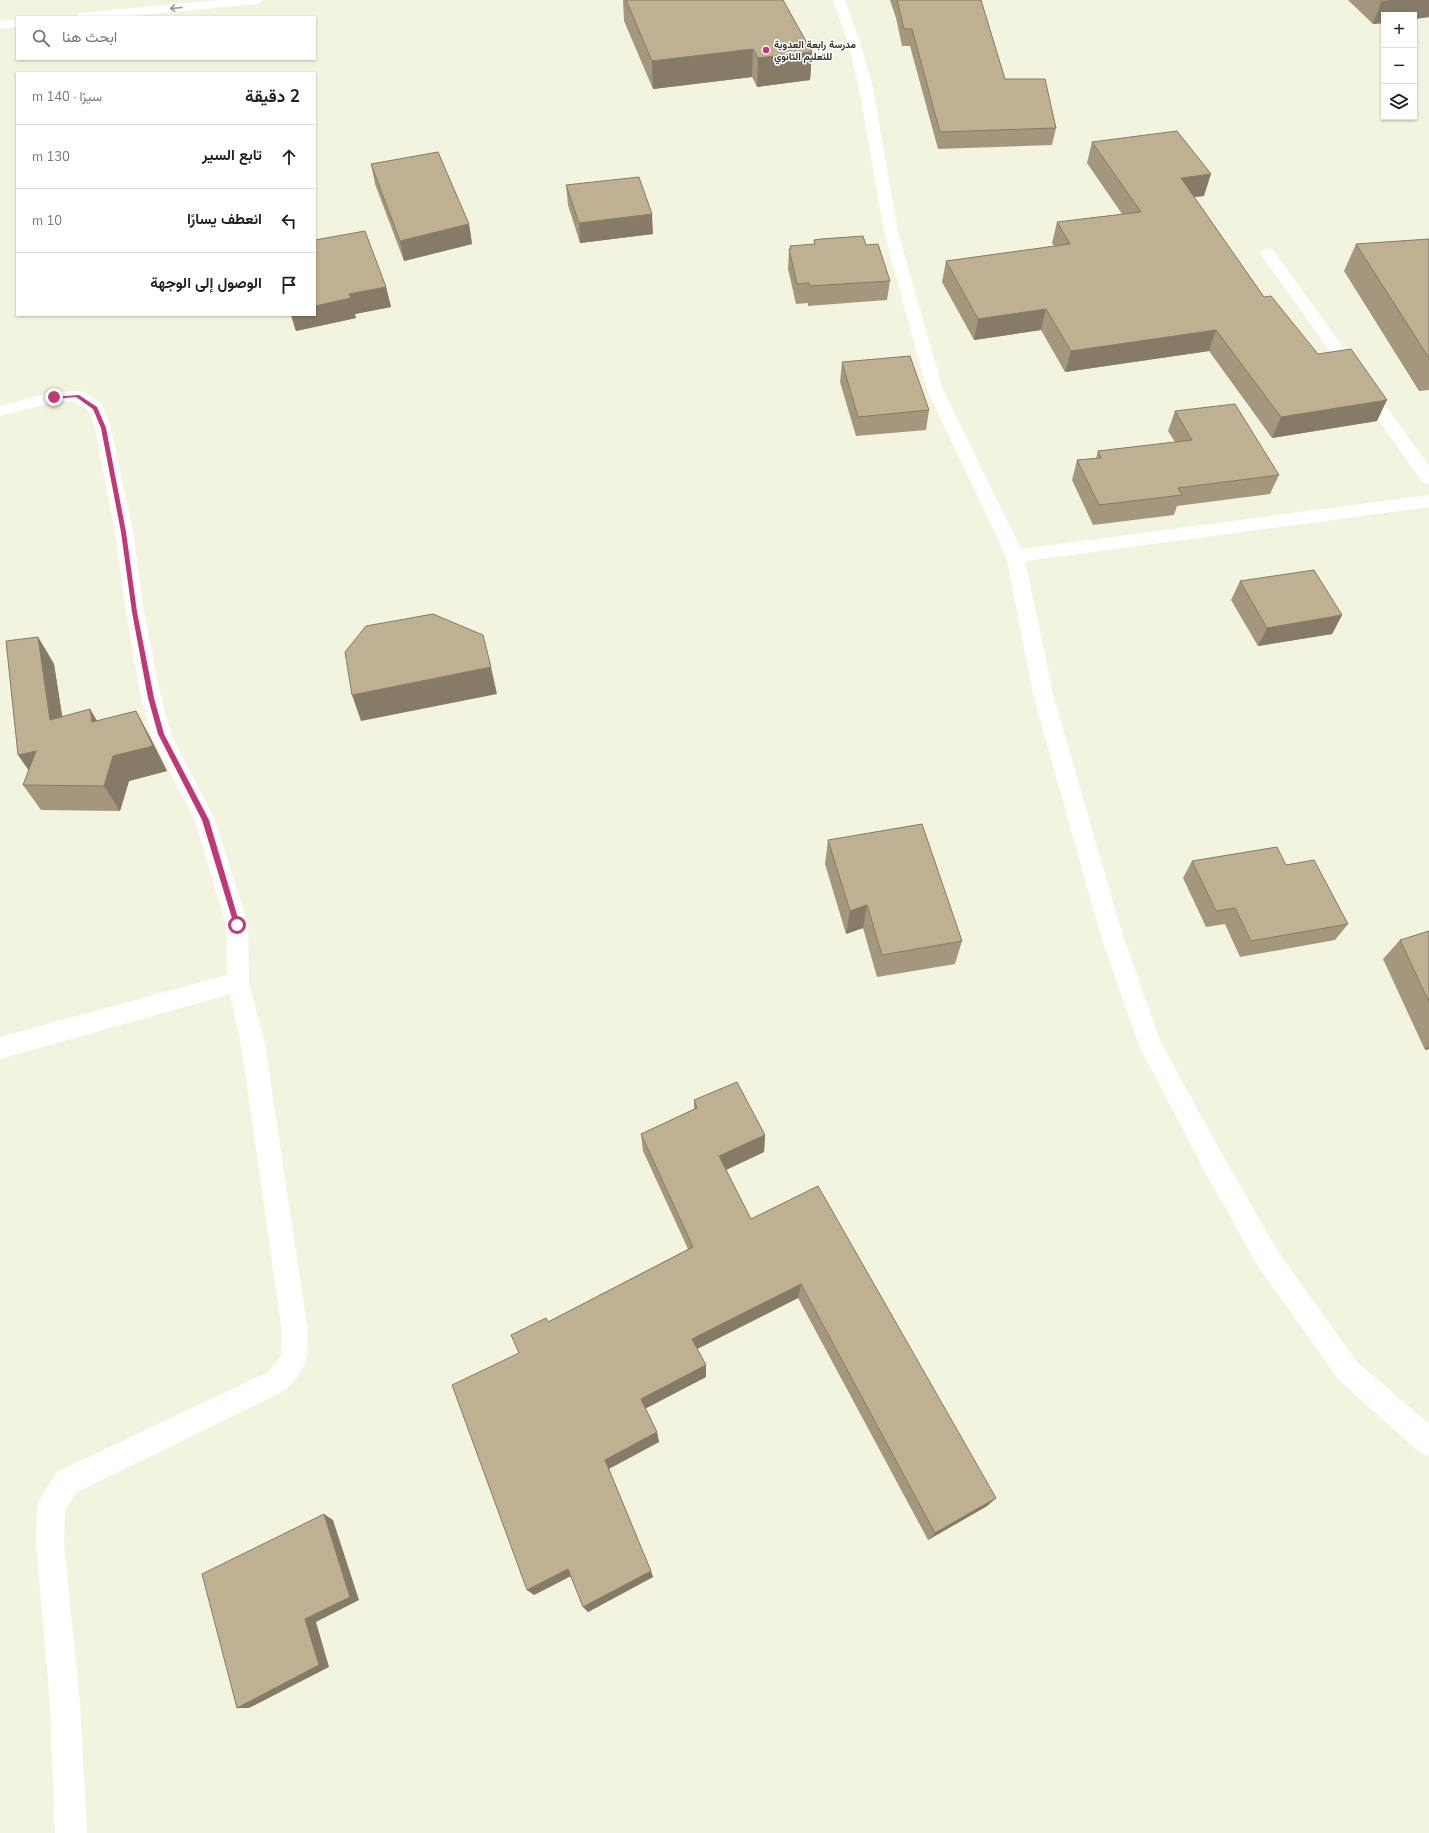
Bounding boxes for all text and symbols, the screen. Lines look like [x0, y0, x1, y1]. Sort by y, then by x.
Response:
one-way arrow [170, 4, 183, 11]
map controls [1381, 12, 1417, 120]
button: + [1381, 12, 1417, 48]
search box [16, 16, 316, 60]
icon: search [30, 27, 52, 49]
text: ابحث هنا [62, 27, 117, 47]
place label: مدرسة رابعة العدوية للتعليم الثانوي [774, 38, 856, 65]
marker: مدرسة رابعة العدوية للتعليم الثانوي [761, 45, 771, 55]
button: − [1381, 48, 1417, 84]
button: layers [1381, 84, 1417, 120]
text: 2 دقيقة [245, 85, 300, 108]
text: سيرًا · 140 m [32, 88, 102, 106]
text: تابع السير [202, 145, 262, 165]
icon: ahead [278, 146, 300, 168]
text: 130 m [32, 148, 70, 166]
text: انعطف يسارًا [187, 209, 262, 229]
icon: left [278, 210, 300, 232]
text: 10 m [32, 212, 62, 230]
text: الوصول إلى الوجهة [150, 273, 262, 293]
icon: arrive [278, 274, 300, 296]
route end [45, 388, 63, 406]
route start [228, 916, 246, 934]

